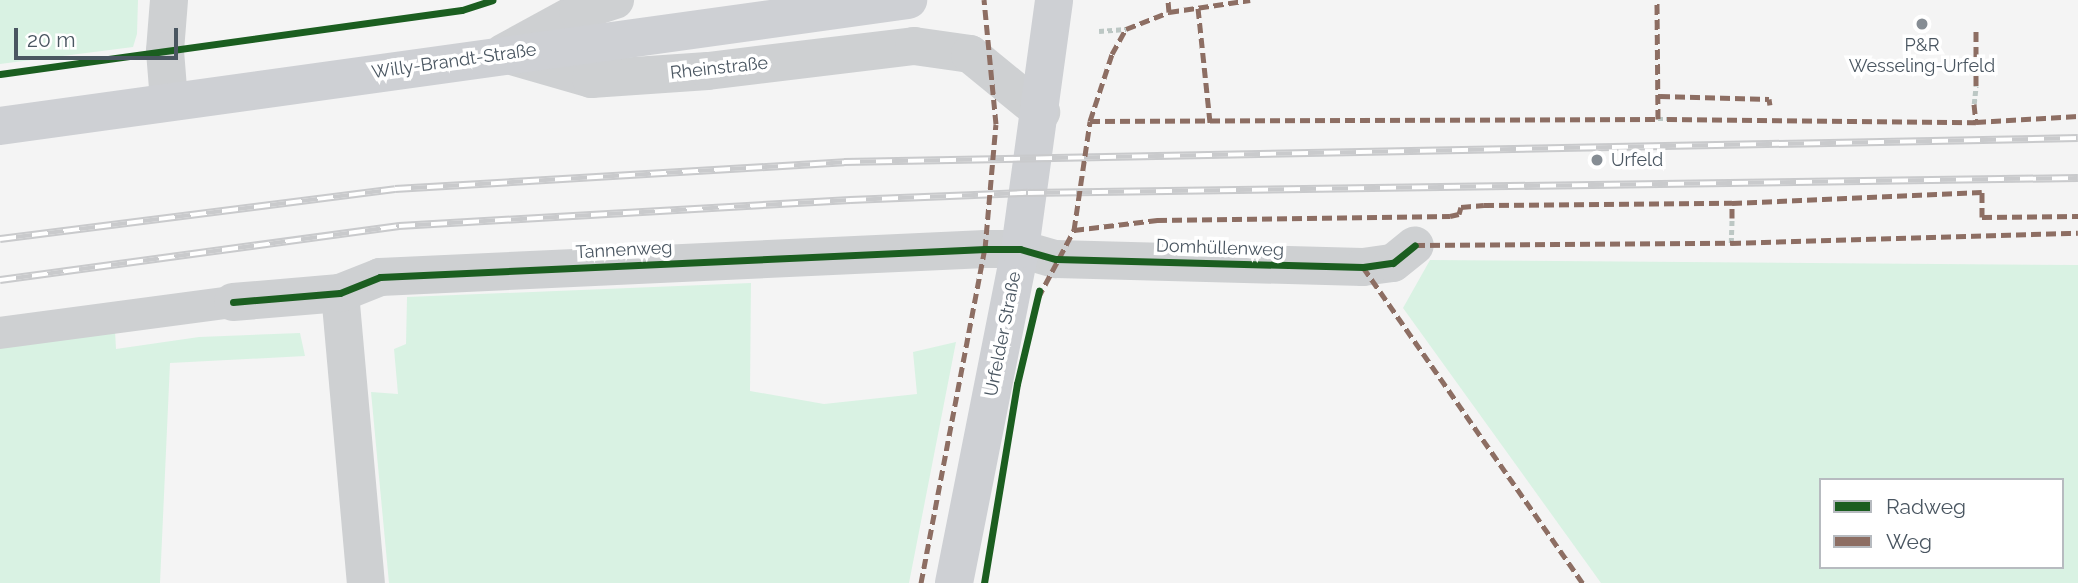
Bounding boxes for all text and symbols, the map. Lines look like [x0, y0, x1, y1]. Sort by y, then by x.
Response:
scale bar [18, 14, 182, 58]
marker: P&R Wesseling-Urfeld [1914, 16, 1930, 32]
text: 20 m [27, 27, 75, 52]
place label: P&R Wesseling-Urfeld [1849, 35, 1995, 78]
street label: Willy-Brandt-Straße [370, 39, 538, 83]
street label: Rheinstraße [669, 52, 769, 84]
place label: Urfeld [1611, 149, 1663, 171]
marker: Urfeld [1589, 152, 1605, 168]
street label: Domhüllenweg [1156, 235, 1284, 261]
street label: Tannenweg [575, 237, 673, 263]
street label: Urfelder Straße [980, 270, 1026, 398]
legend [1819, 478, 2064, 569]
text: Radweg [1886, 494, 1966, 519]
text: Weg [1886, 529, 1932, 554]

